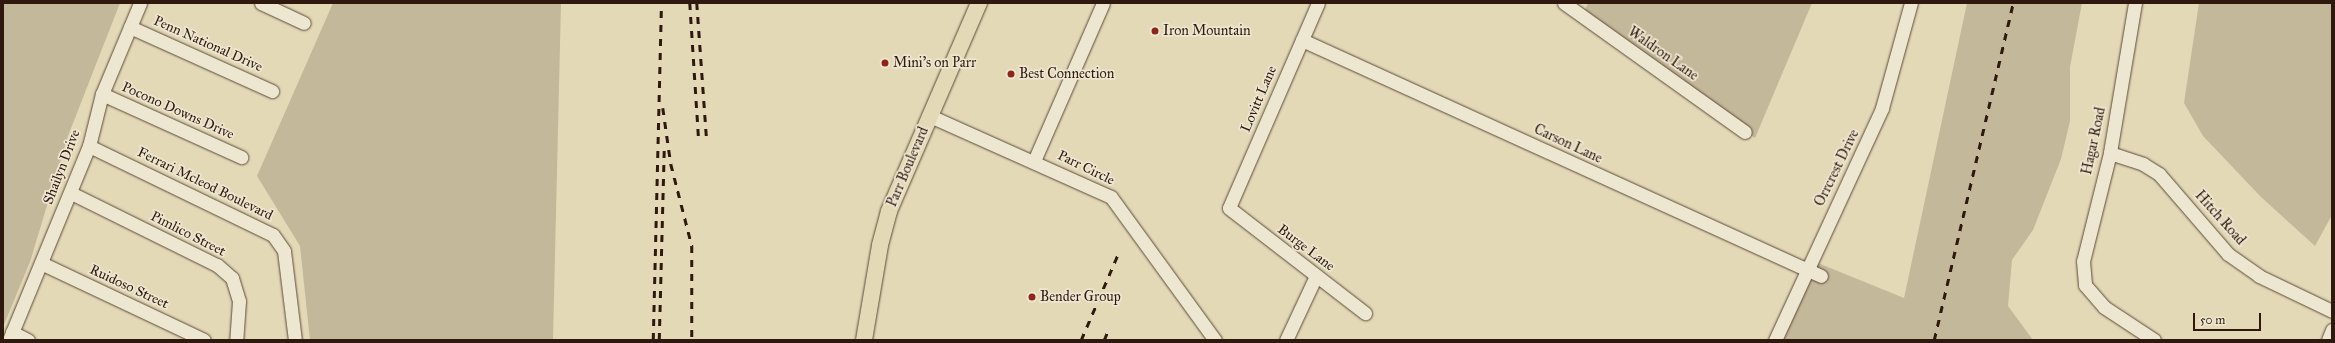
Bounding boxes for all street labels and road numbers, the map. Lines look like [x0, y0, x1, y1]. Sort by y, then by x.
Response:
street label: Penn National Drive [151, 12, 265, 76]
street label: Waldron Lane [1625, 24, 1701, 84]
street label: Lovitt Lane [1237, 63, 1281, 135]
street label: Pocono Downs Drive [119, 79, 237, 143]
street label: Hagar Road [2079, 106, 2109, 176]
street label: Carson Lane [1531, 121, 1605, 167]
street label: Parr Boulevard [884, 124, 932, 210]
street label: Shailyn Drive [40, 127, 84, 207]
street label: Orrcrest Drive [1811, 127, 1863, 209]
street label: Ferrari Mcleod Boulevard [135, 144, 275, 224]
street label: Parr Circle [1055, 147, 1117, 189]
street label: Hitch Road [2191, 187, 2249, 249]
street label: Pimlico Street [148, 208, 228, 260]
street label: Burge Lane [1274, 221, 1338, 275]
street label: Ruidoso Street [87, 261, 171, 313]

